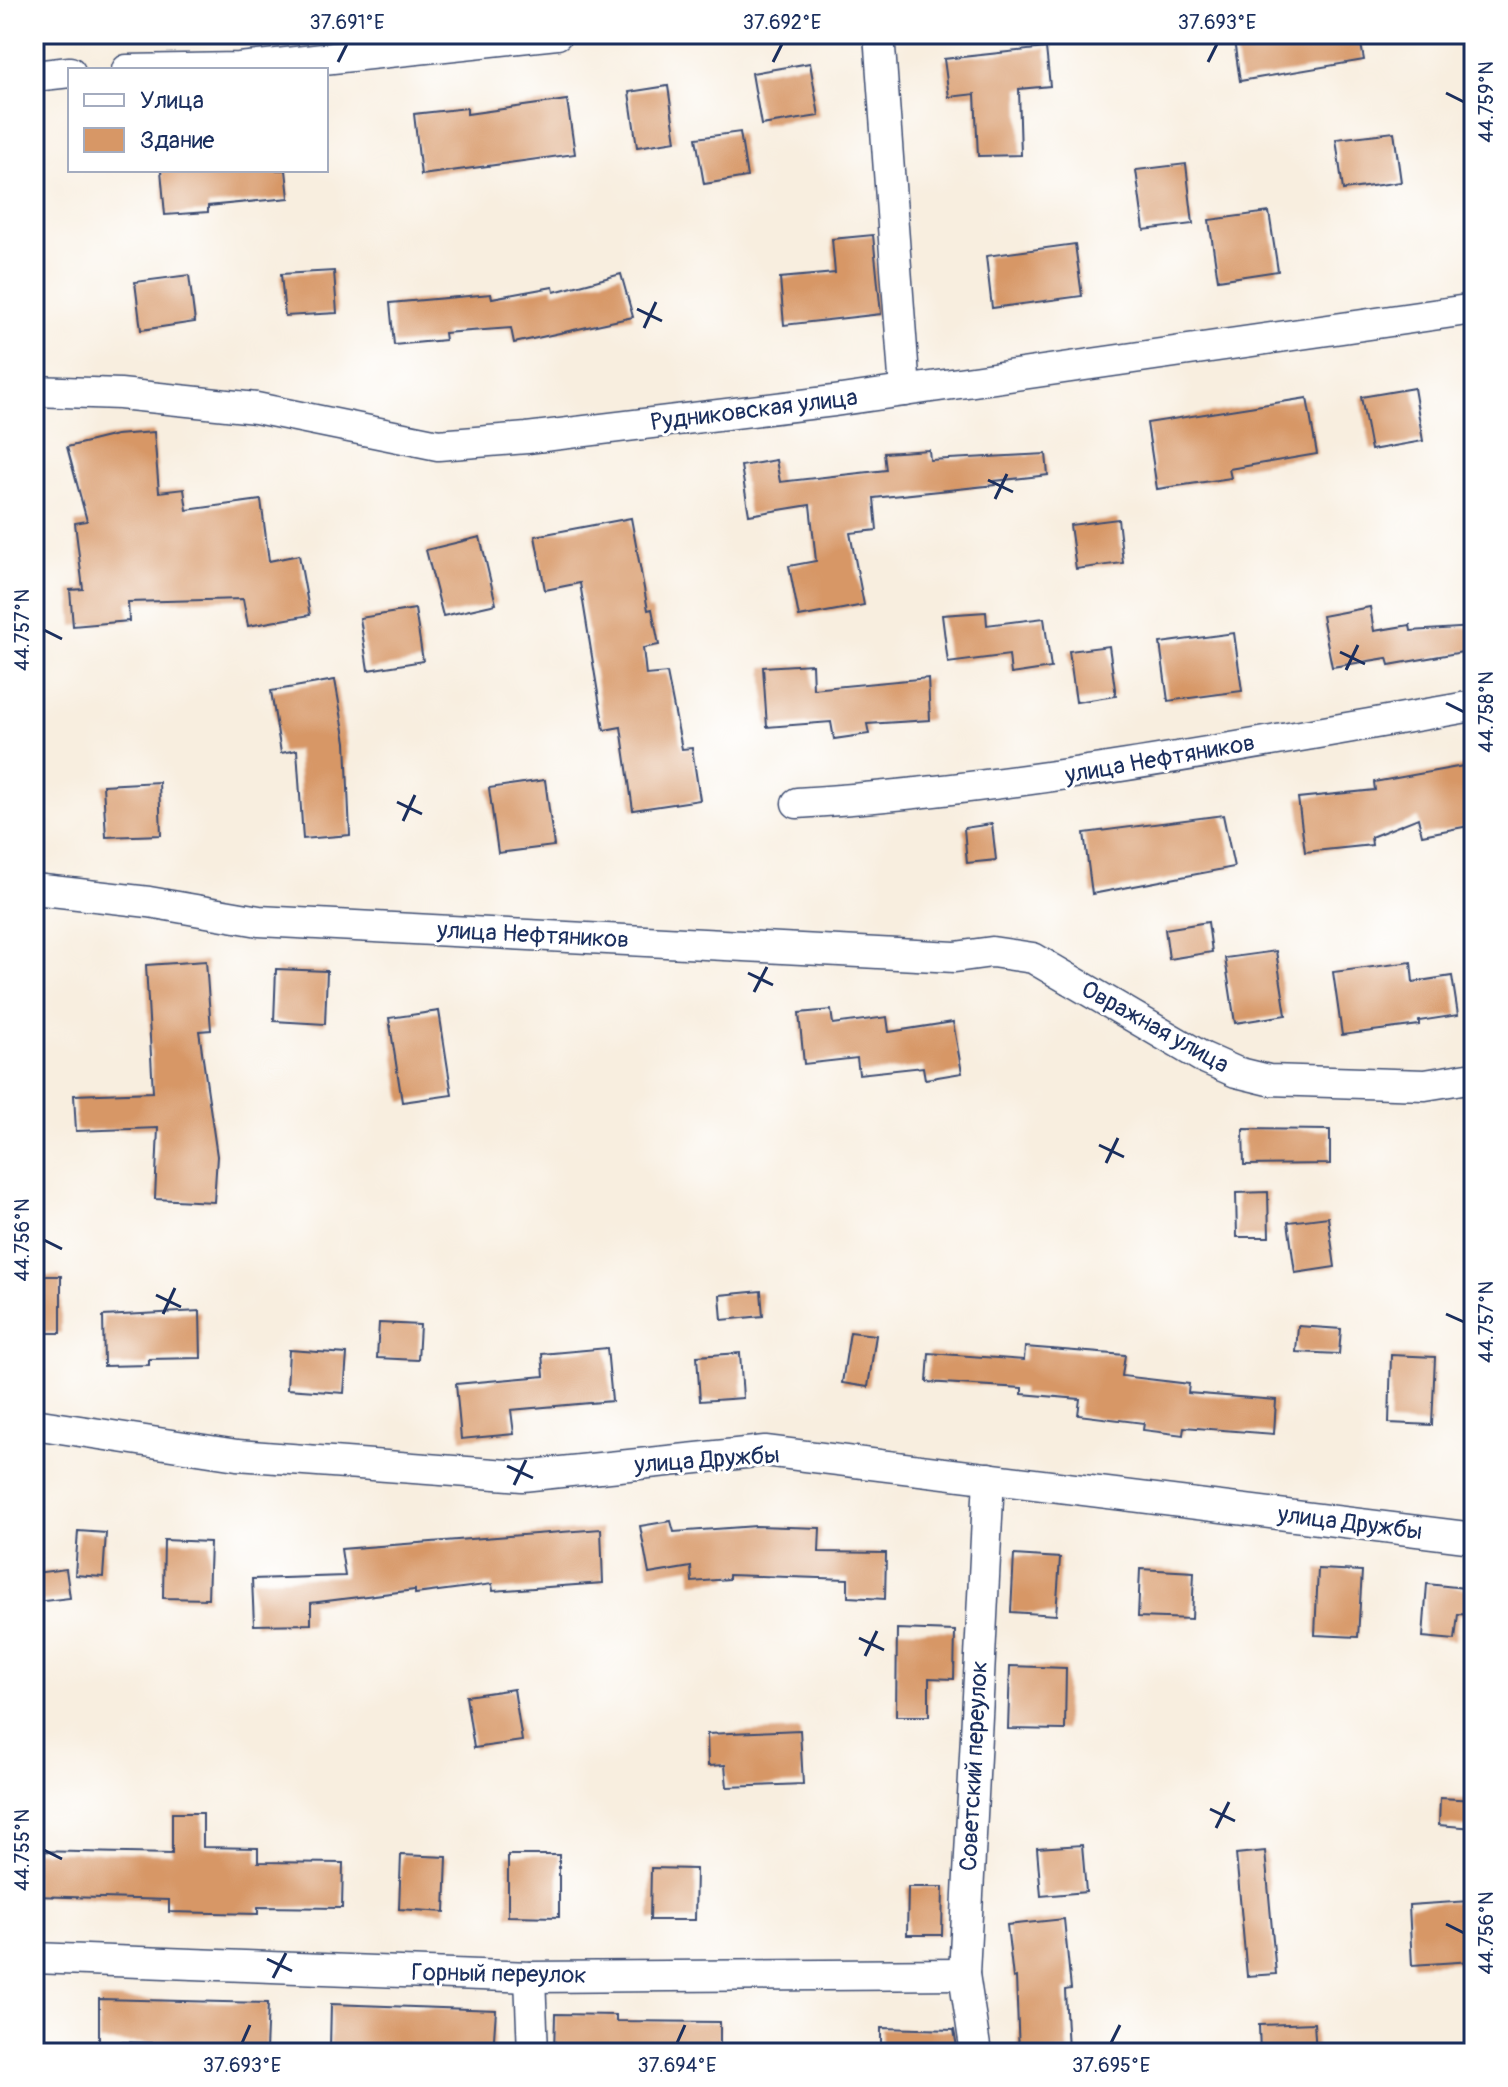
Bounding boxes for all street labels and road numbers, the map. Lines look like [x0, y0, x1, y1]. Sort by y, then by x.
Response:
street label: Рудниковская улица [649, 383, 859, 437]
street label: улица Нефтяников [1062, 728, 1257, 790]
street label: улица Нефтяников [435, 915, 630, 955]
street label: Овражная улица [1076, 974, 1234, 1080]
street label: улица Дружбы [632, 1440, 781, 1480]
street label: улица Дружбы [1275, 1500, 1424, 1546]
street label: Советский переулок [954, 1660, 994, 1872]
street label: Горный переулок [411, 1958, 587, 1990]

